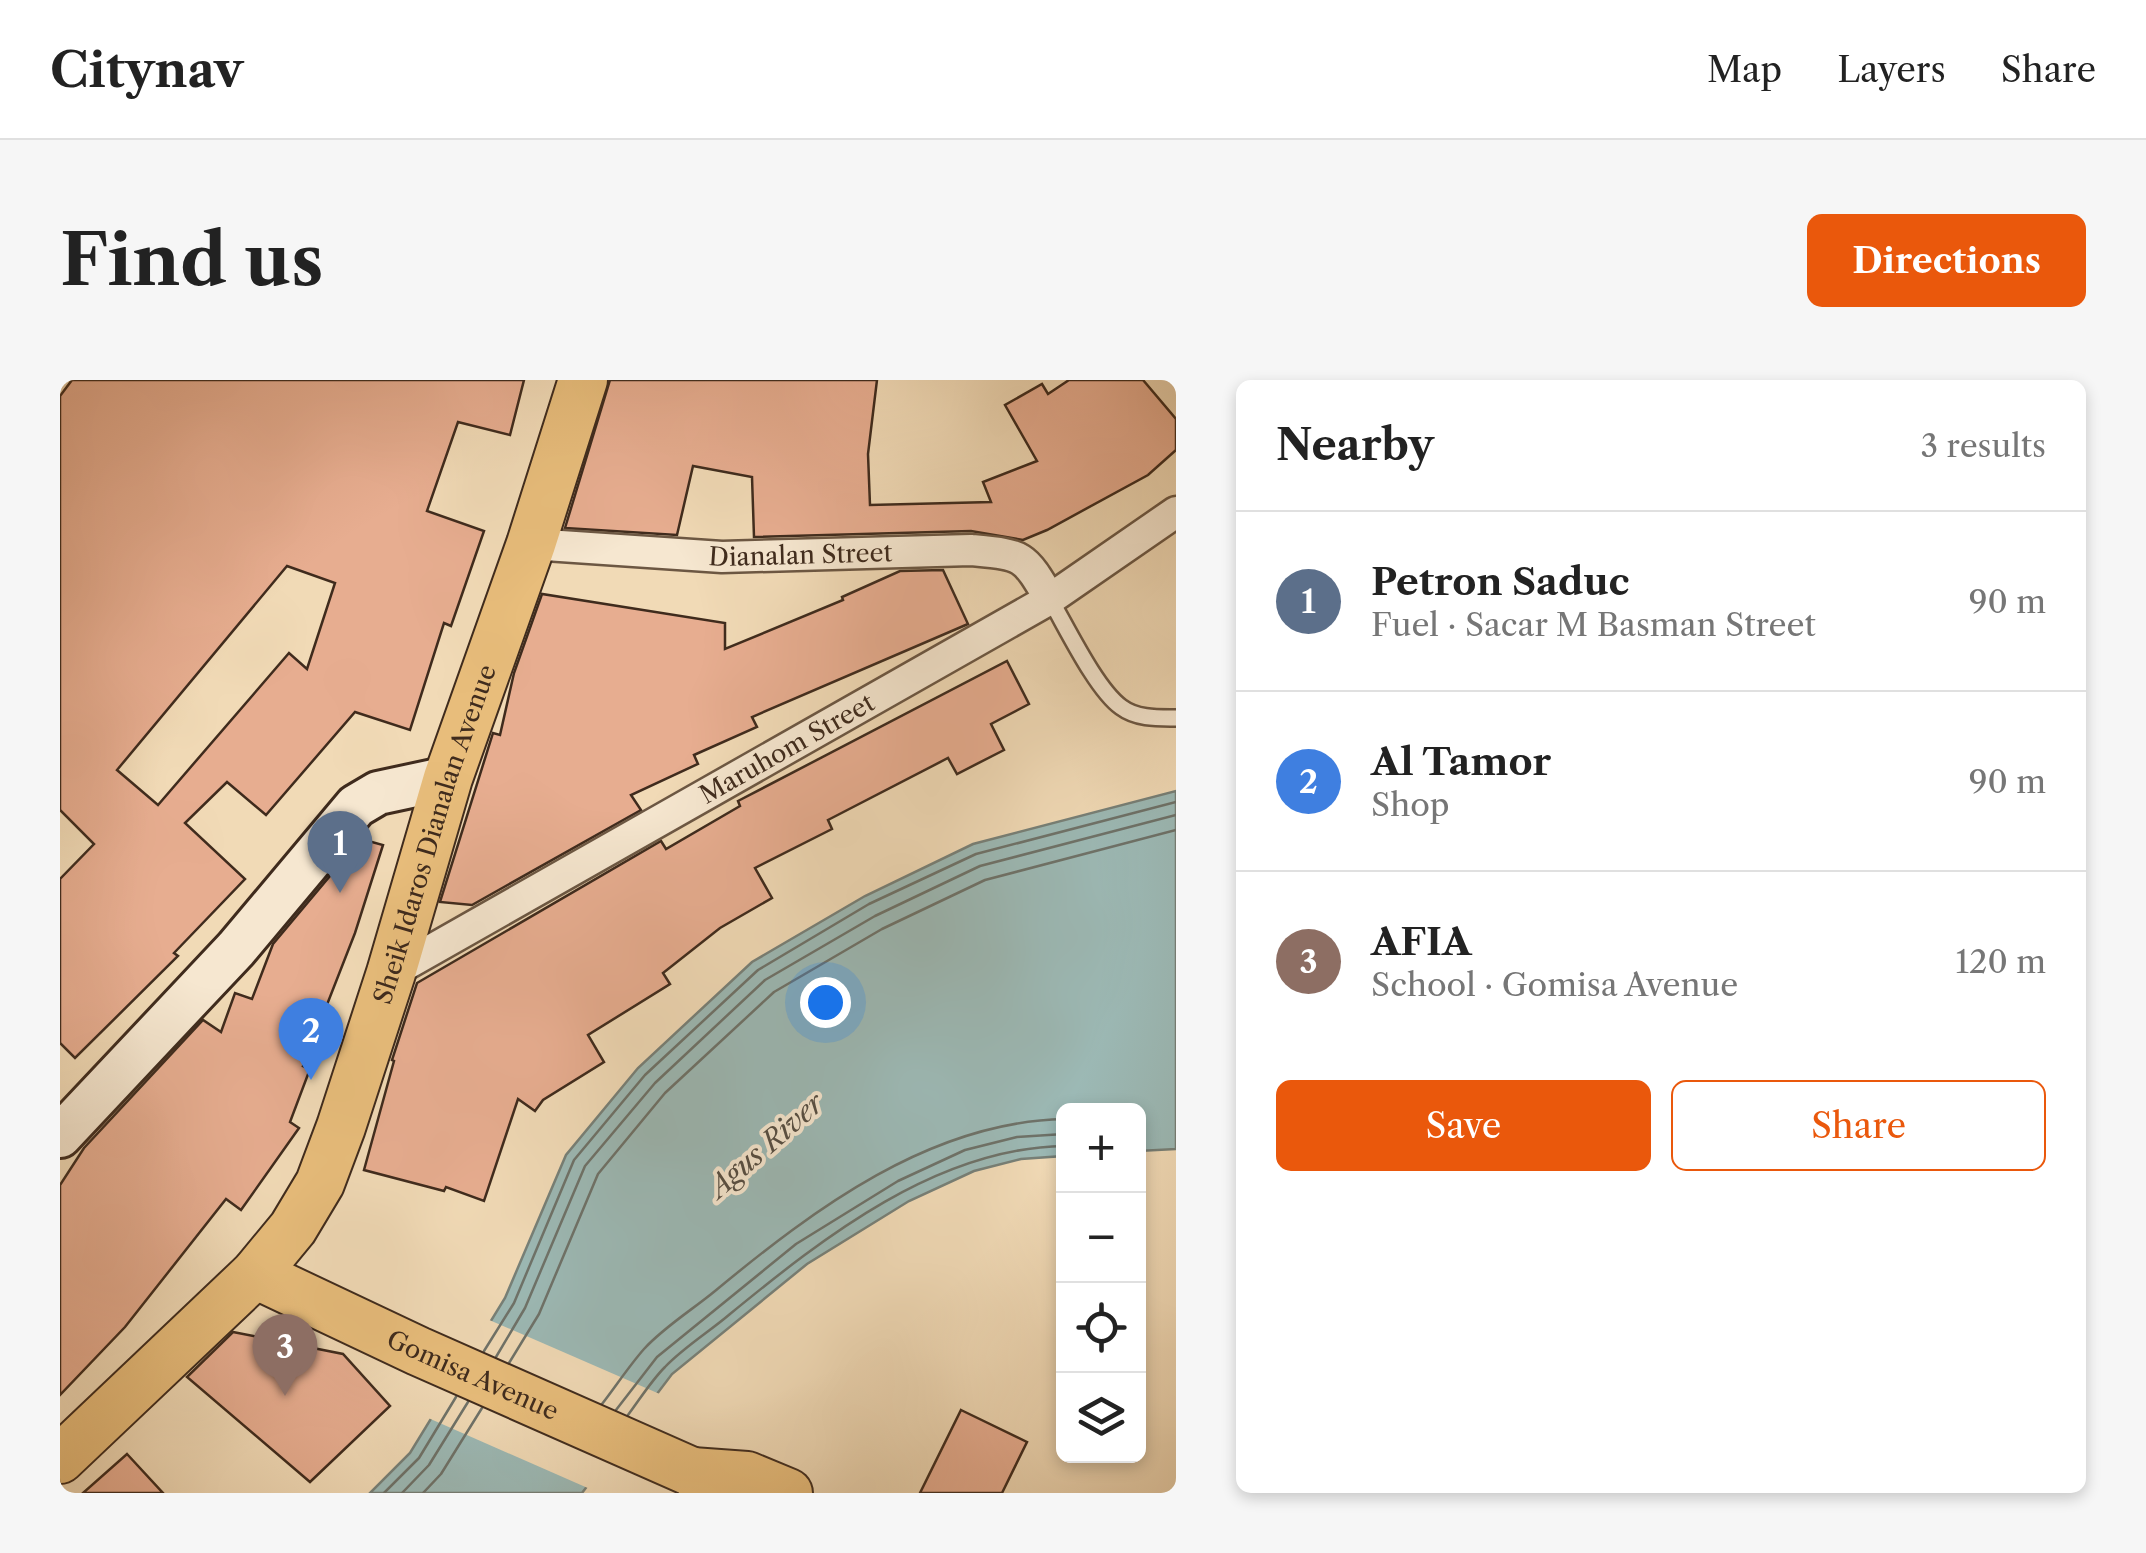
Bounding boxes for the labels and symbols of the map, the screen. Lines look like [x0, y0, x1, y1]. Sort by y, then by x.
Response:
street label: Dianalan Street [708, 537, 893, 573]
street label: Sheik Idaros Dianalan Avenue [367, 661, 503, 1008]
street label: Maruhom Street [694, 687, 880, 811]
pin: 1 [308, 810, 372, 893]
your location [800, 977, 851, 1028]
pin: 2 [278, 998, 344, 1080]
water label: Agus River [698, 1085, 832, 1207]
pin: 3 [252, 1314, 318, 1396]
street label: Gomisa Avenue [382, 1323, 563, 1427]

